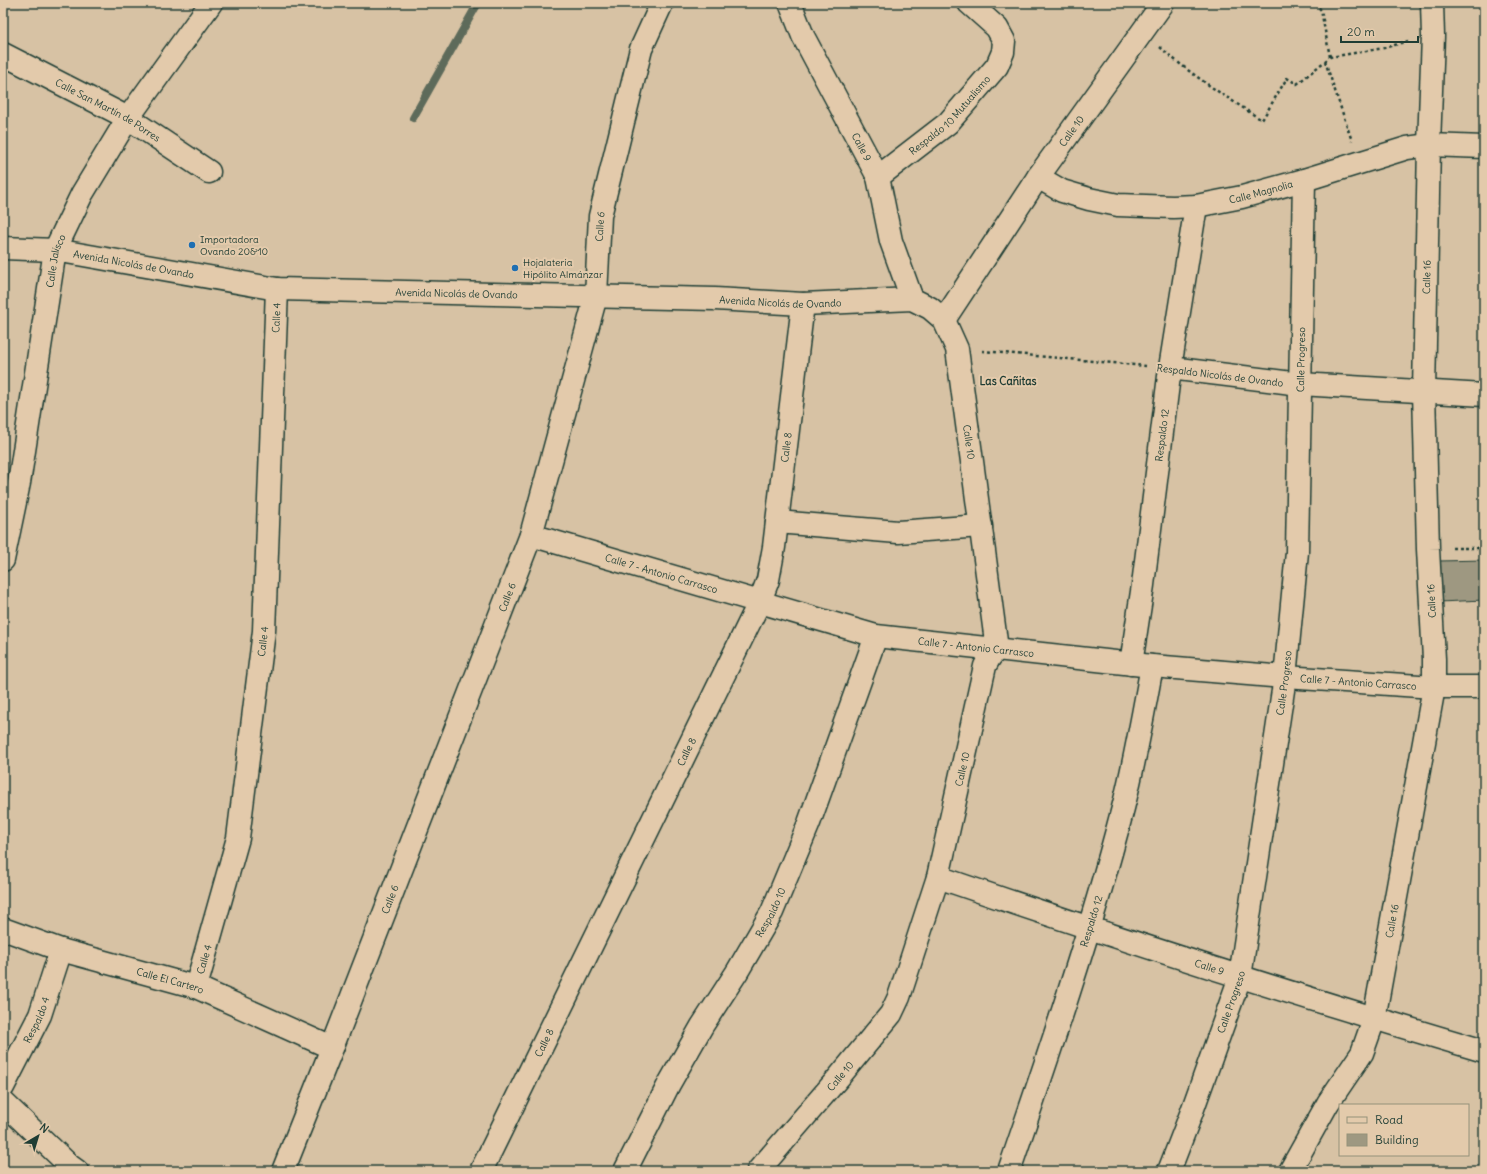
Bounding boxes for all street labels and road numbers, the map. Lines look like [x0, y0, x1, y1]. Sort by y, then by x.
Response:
street label: Respaldo 10 Mutualismo [906, 73, 993, 158]
street label: Calle San Martín de Porres [53, 76, 163, 145]
street label: Calle 10 [1056, 113, 1087, 149]
street label: Calle 9 [849, 131, 874, 164]
street label: Calle Magnolia [1228, 177, 1294, 206]
street label: Calle 6 [593, 210, 608, 242]
street label: Calle Jalisco [43, 232, 69, 289]
street label: Avenida Nicolás de Ovando [72, 247, 196, 281]
street label: Calle 16 [1420, 260, 1434, 294]
street label: Avenida Nicolás de Ovando [395, 286, 518, 302]
street label: Avenida Nicolás de Ovando [719, 293, 842, 311]
street label: Calle 4 [269, 302, 283, 333]
street label: Calle Progreso [1294, 327, 1308, 392]
street label: Respaldo Nicolás de Ovando [1156, 361, 1284, 390]
street label: Respaldo 12 [1152, 407, 1172, 462]
street label: Calle 10 [960, 424, 978, 460]
street label: Calle 8 [778, 431, 795, 463]
street label: Calle 7 - Antonio Carrasco [603, 551, 720, 596]
street label: Calle 6 [496, 581, 519, 614]
street label: Calle 16 [1424, 583, 1439, 618]
street label: Calle 4 [255, 626, 271, 657]
street label: Calle 7 - Antonio Carrasco [917, 635, 1035, 660]
street label: Calle Progreso [1273, 650, 1295, 716]
street label: Calle 7 - Antonio Carrasco [1300, 672, 1417, 693]
street label: Calle 8 [674, 735, 699, 768]
street label: Calle 10 [952, 751, 973, 788]
street label: Calle 6 [379, 883, 402, 916]
street label: Respaldo 10 [753, 886, 788, 940]
street label: Respaldo 12 [1078, 893, 1106, 949]
street label: Calle 16 [1383, 903, 1402, 939]
street label: Calle 4 [194, 943, 215, 976]
street label: Calle 9 [1193, 957, 1226, 978]
street label: Calle El Cartero [135, 965, 206, 997]
street label: Calle Progreso [1214, 970, 1248, 1035]
street label: Respaldo 4 [21, 995, 53, 1045]
street label: Calle 8 [532, 1026, 557, 1059]
street label: Calle 10 [824, 1059, 857, 1094]

